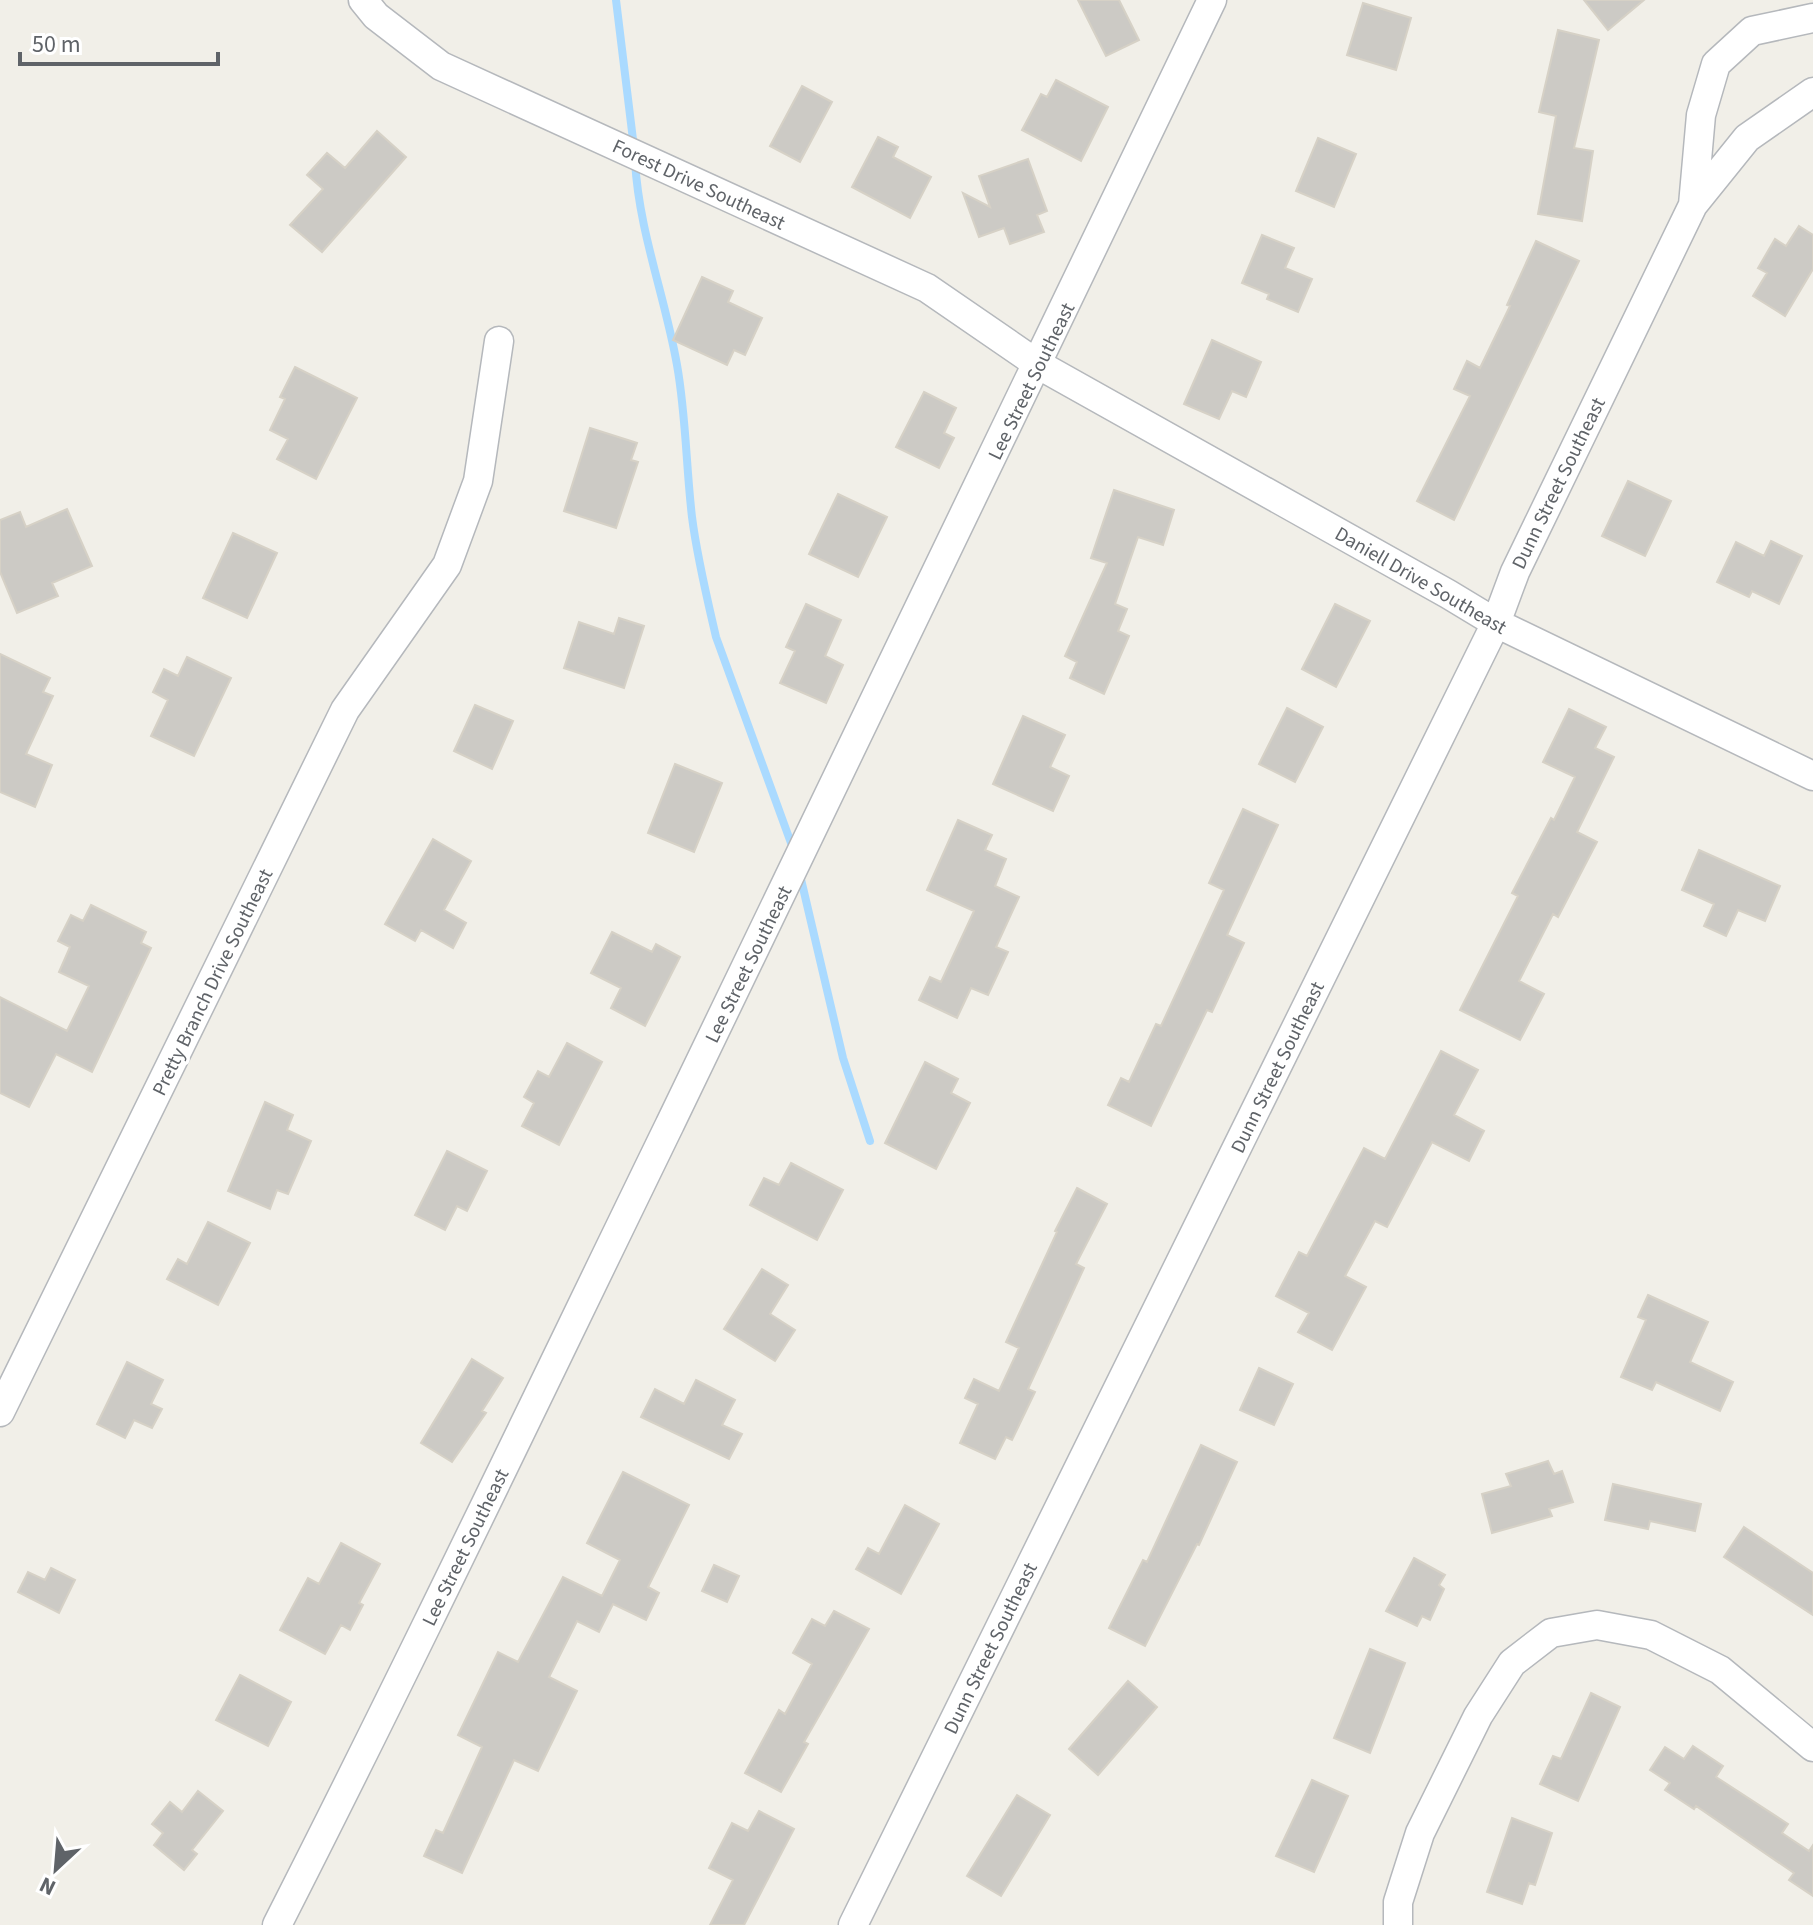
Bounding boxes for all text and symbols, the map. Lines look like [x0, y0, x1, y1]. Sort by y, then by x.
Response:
scale bar [20, 16, 218, 66]
text: 50 m [32, 27, 81, 62]
street label: Forest Drive Southeast [608, 133, 790, 237]
street label: Lee Street Southeast [982, 298, 1082, 465]
street label: Dunn Street Southeast [1505, 393, 1613, 574]
street label: Daniell Drive Southeast [1329, 520, 1512, 642]
street label: Pretty Branch Drive Southeast [146, 864, 280, 1101]
street label: Lee Street Southeast [699, 881, 799, 1048]
street label: Dunn Street Southeast [1224, 977, 1332, 1158]
street label: Lee Street Southeast [416, 1464, 516, 1631]
street label: Dunn Street Southeast [937, 1558, 1045, 1739]
north arrow [16, 1829, 96, 1909]
text: N [34, 1868, 61, 1904]

